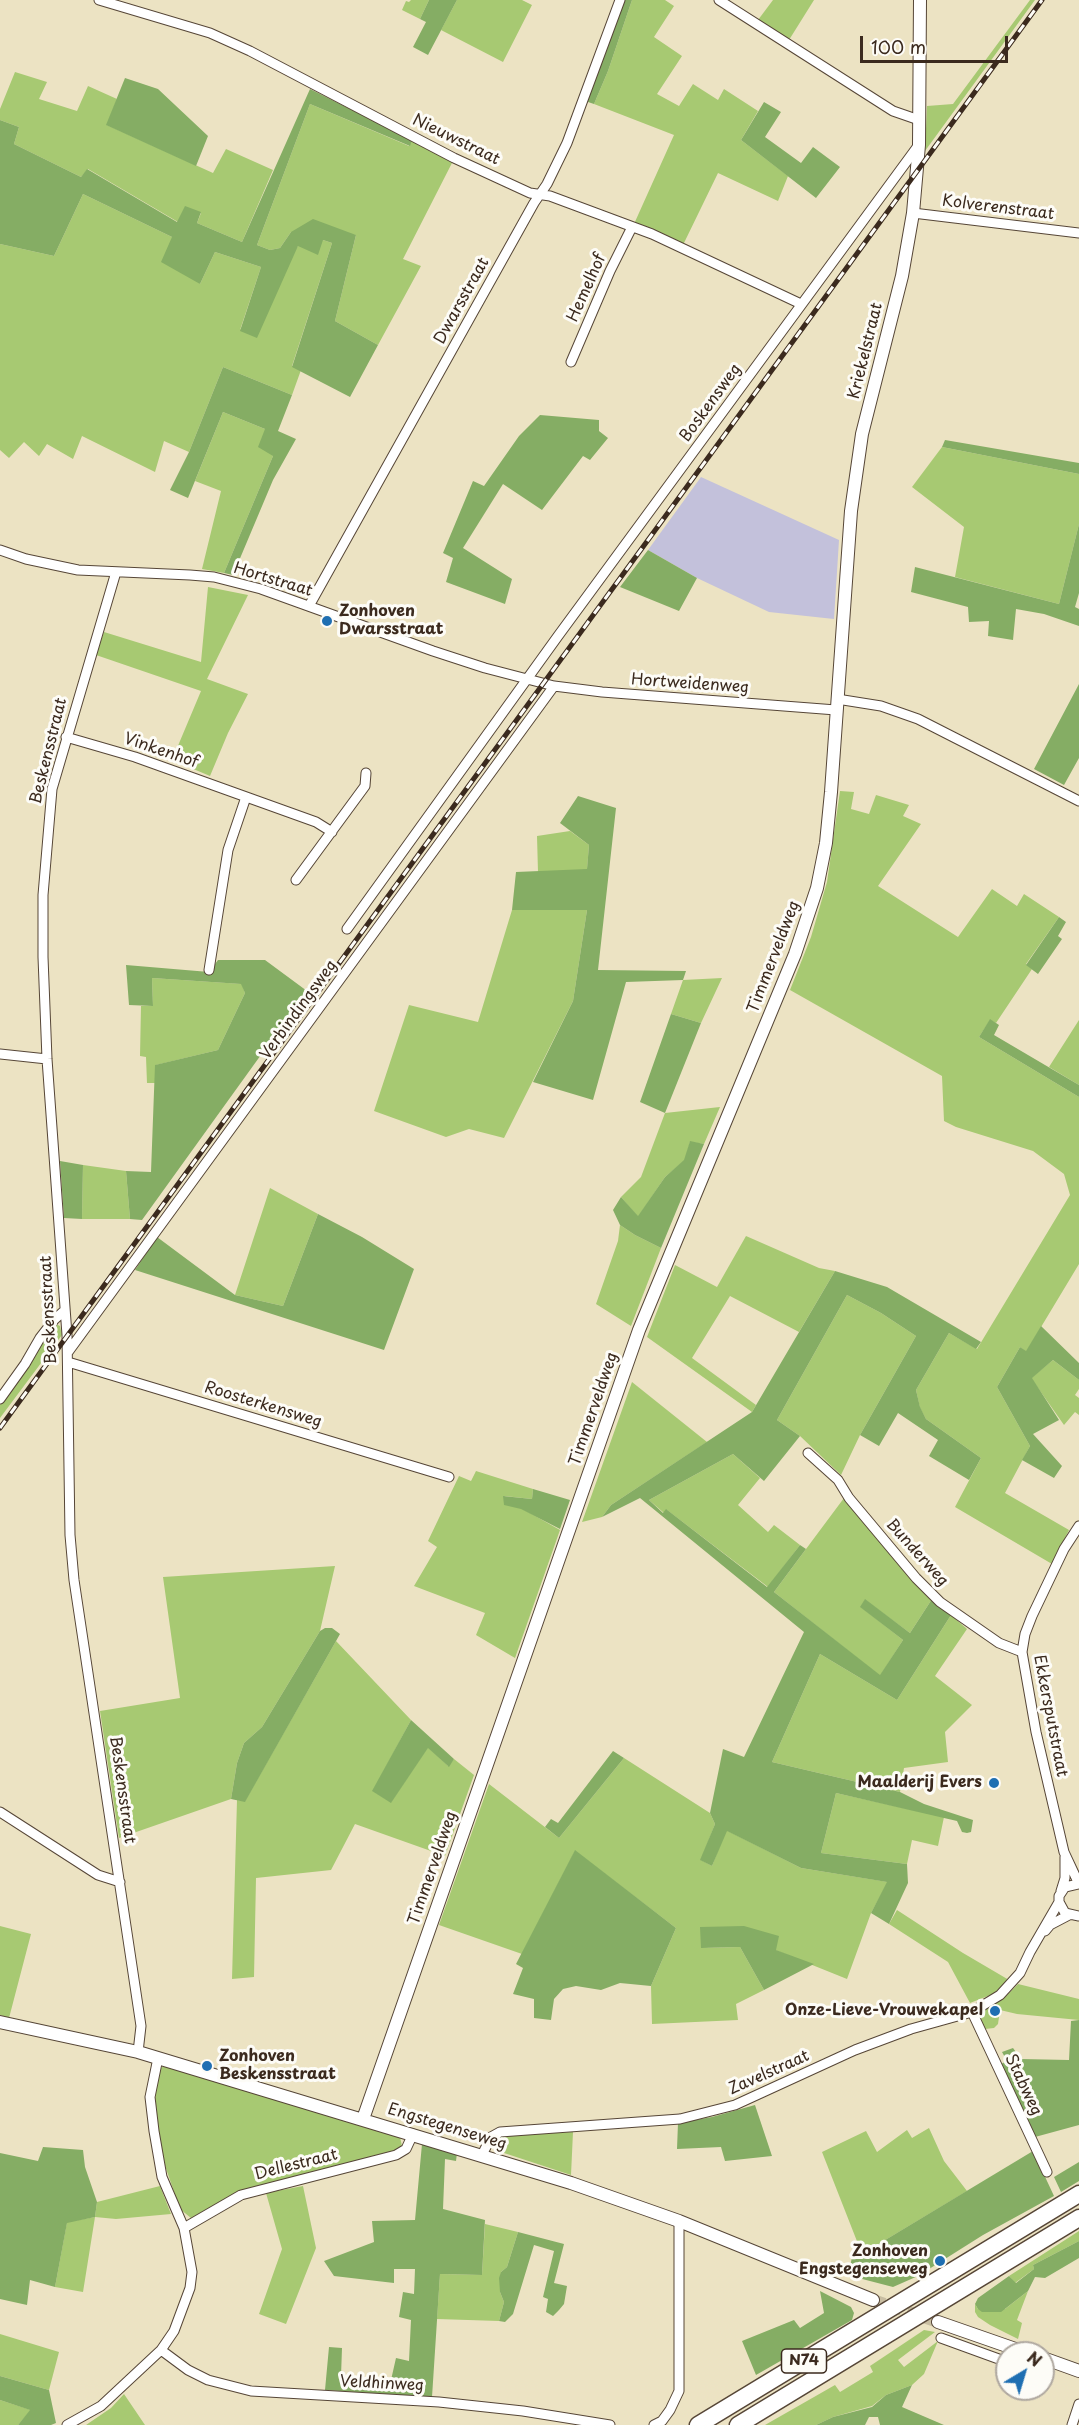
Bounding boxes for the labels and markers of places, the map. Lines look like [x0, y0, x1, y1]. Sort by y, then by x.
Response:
place label: Zonhoven Dwarsstraat [339, 602, 443, 640]
marker: Zonhoven Dwarsstraat [320, 614, 334, 628]
place label: Maalderij Evers [857, 1773, 982, 1793]
marker: Maalderij Evers [987, 1776, 1001, 1790]
place label: Onze-Lieve-Vrouwekapel [785, 2001, 983, 2021]
marker: Onze-Lieve-Vrouwekapel [988, 2004, 1002, 2018]
place label: Zonhoven Beskensstraat [219, 2047, 336, 2085]
marker: Zonhoven Beskensstraat [200, 2059, 214, 2073]
place label: Zonhoven Engstegenseweg [799, 2242, 928, 2280]
marker: Zonhoven Engstegenseweg [933, 2254, 947, 2268]

